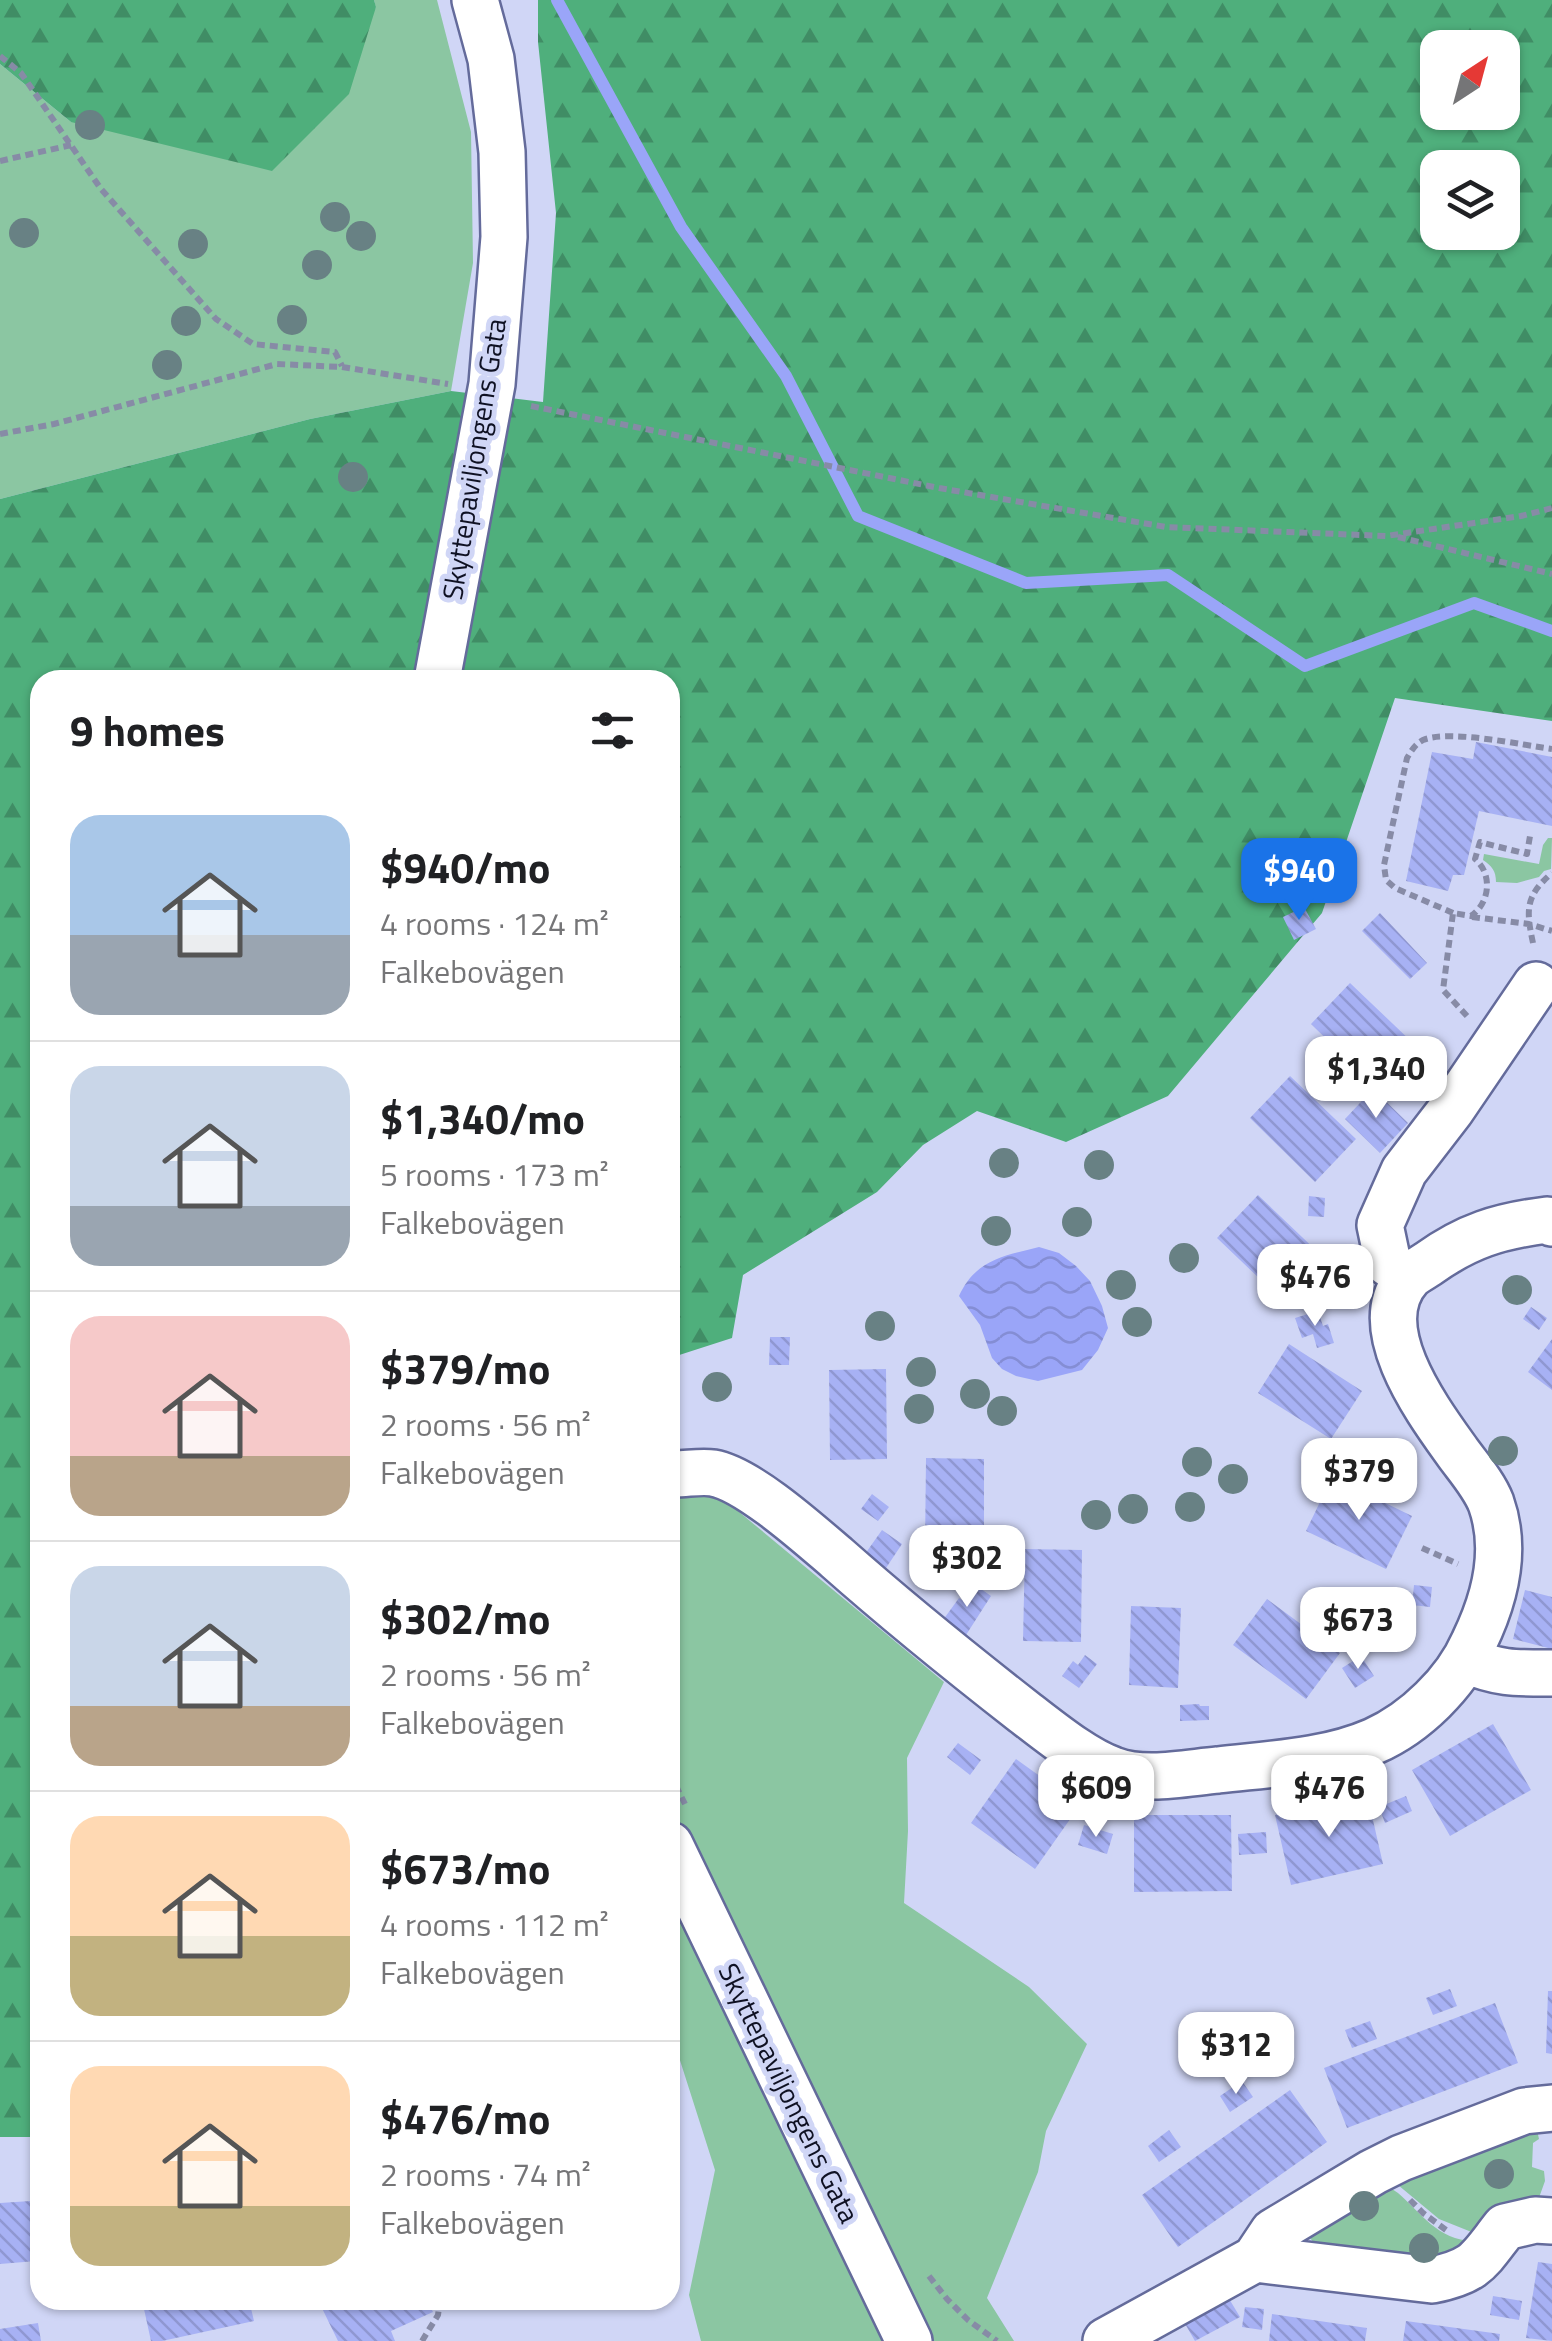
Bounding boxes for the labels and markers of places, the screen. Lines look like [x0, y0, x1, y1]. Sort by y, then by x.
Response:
pin: $940 [1240, 838, 1358, 923]
pin: $1,340 [1295, 1036, 1457, 1121]
pin: $476 [1256, 1244, 1374, 1329]
pin: $379 [1300, 1438, 1418, 1523]
pin: $302 [908, 1525, 1026, 1610]
pin: $673 [1299, 1587, 1417, 1672]
pin: $609 [1037, 1755, 1155, 1840]
pin: $476 [1270, 1755, 1388, 1840]
pin: $312 [1177, 2012, 1295, 2097]

